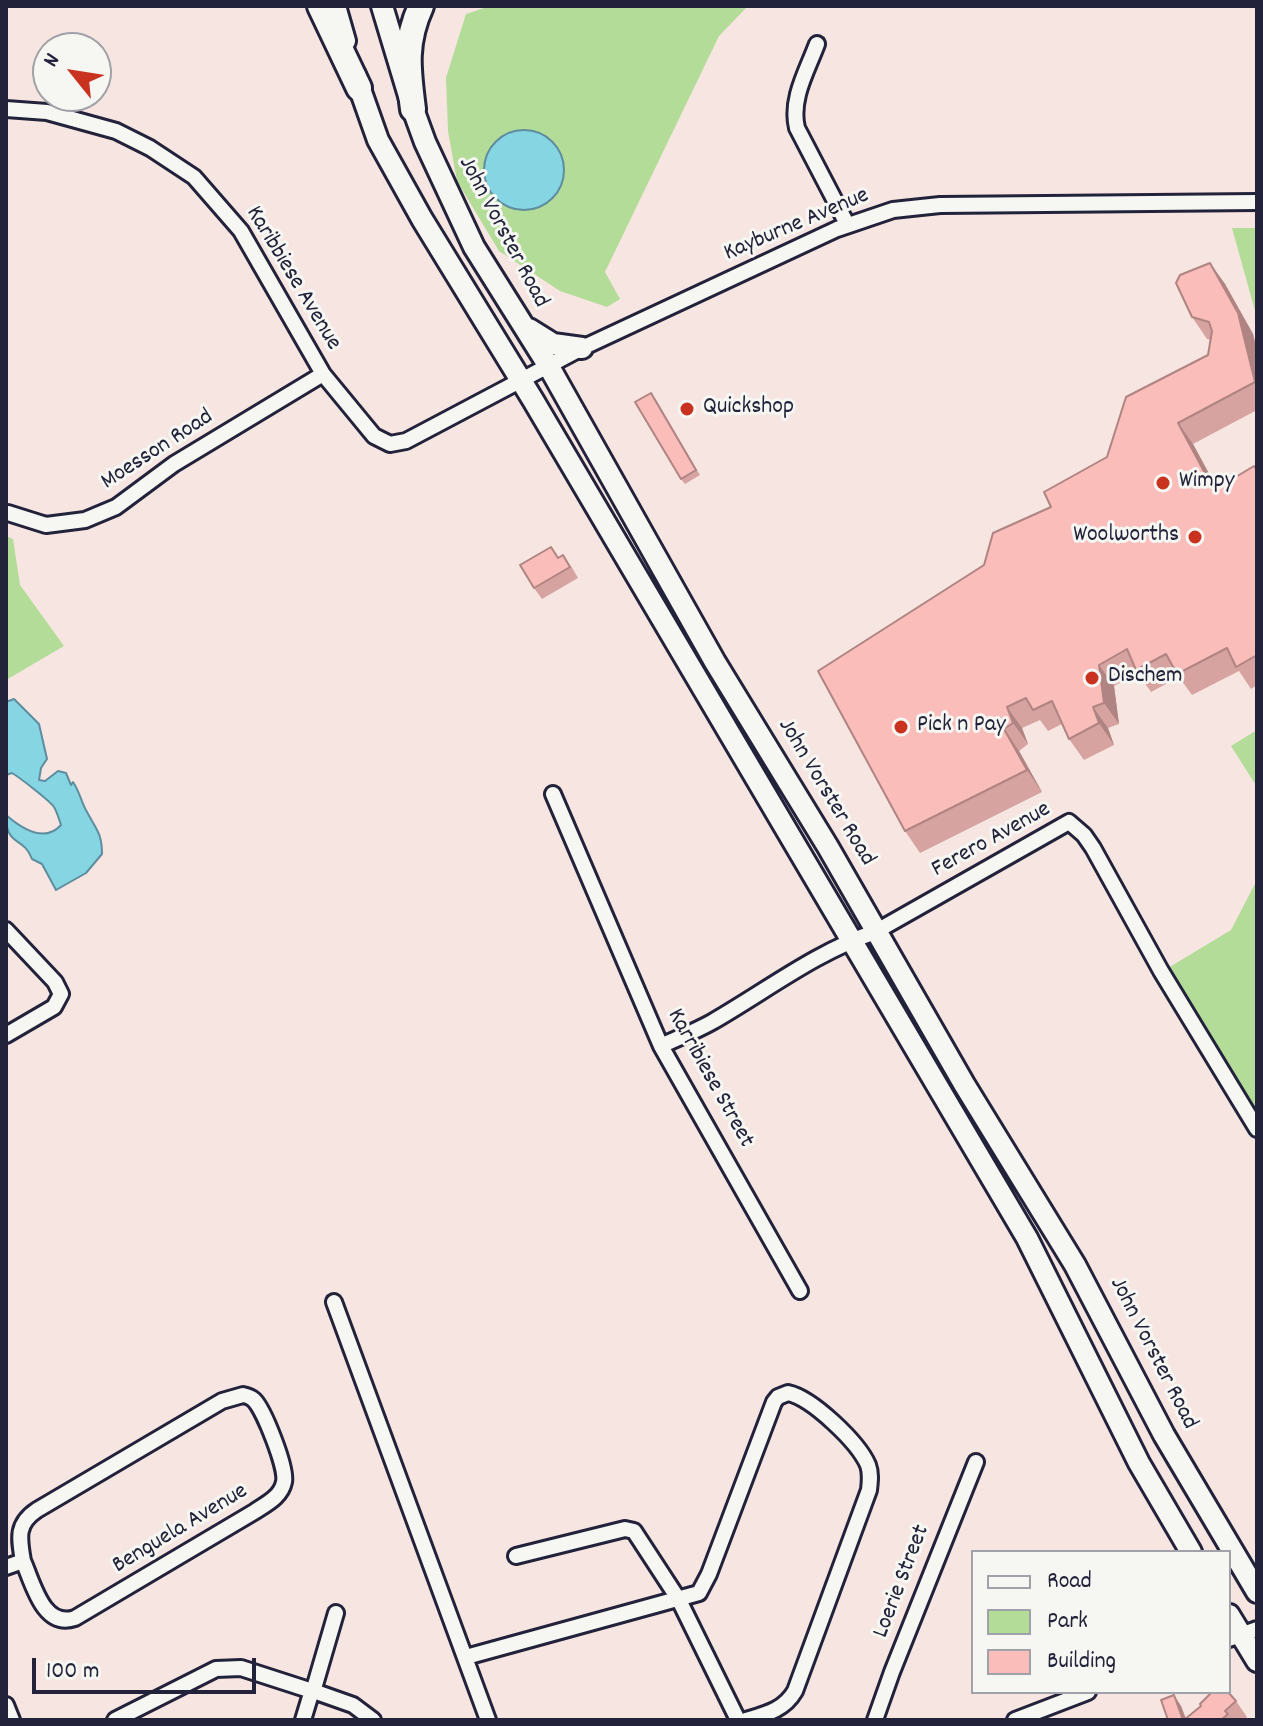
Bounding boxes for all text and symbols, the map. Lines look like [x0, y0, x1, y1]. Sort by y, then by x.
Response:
north arrow [32, 32, 112, 112]
text: N [36, 48, 69, 73]
street label: John Vorster Road [450, 153, 554, 313]
street label: Kayburne Avenue [720, 183, 874, 269]
street label: Karibbiese Avenue [238, 202, 346, 356]
place label: Quickshop [703, 395, 794, 423]
marker: Quickshop [678, 400, 696, 418]
street label: Moesson Road [97, 404, 219, 498]
place label: Wimpy [1179, 469, 1234, 497]
marker: Wimpy [1154, 474, 1172, 492]
place label: Woolworths [1073, 523, 1179, 551]
marker: Woolworths [1186, 528, 1204, 546]
place label: Dischem [1108, 664, 1183, 692]
marker: Dischem [1083, 669, 1101, 687]
place label: Pick n Pay [917, 713, 1006, 741]
street label: John Vorster Road [770, 714, 880, 872]
marker: Pick n Pay [892, 718, 910, 736]
street label: Ferero Avenue [928, 797, 1056, 885]
street label: Karribiese Street [659, 1005, 759, 1153]
street label: John Vorster Road [1101, 1273, 1203, 1435]
street label: Benguela Avenue [108, 1478, 254, 1582]
street label: Loerie Street [868, 1521, 938, 1643]
legend [971, 1550, 1231, 1694]
text: Road [1047, 1565, 1092, 1599]
text: Park [1047, 1605, 1088, 1639]
scale bar [36, 1642, 260, 1692]
text: Building [1047, 1645, 1116, 1679]
text: 100 m [46, 1655, 99, 1689]

